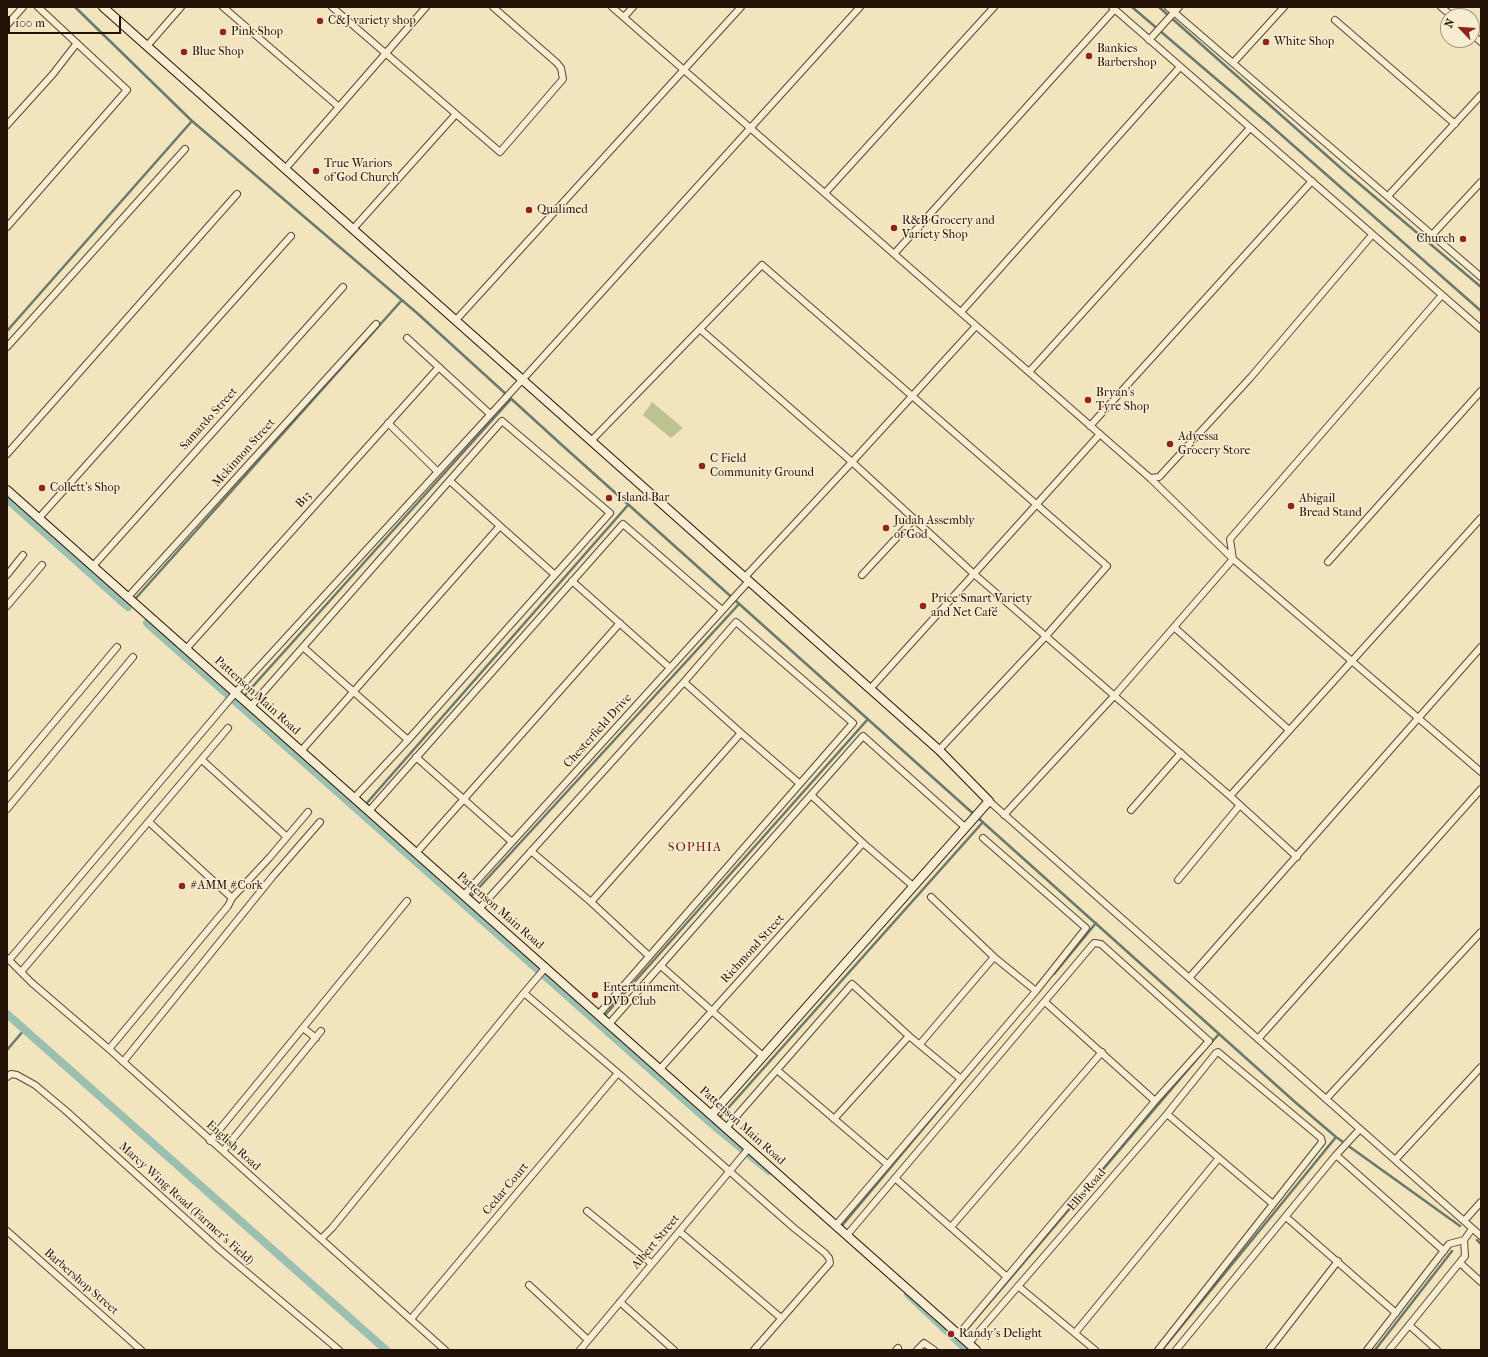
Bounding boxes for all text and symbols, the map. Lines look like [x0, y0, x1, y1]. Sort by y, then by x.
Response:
scale bar [10, 8, 123, 34]
north arrow [1440, 8, 1480, 48]
place label: C&J variety shop [328, 14, 416, 28]
text: 100 m [15, 16, 45, 30]
marker: C&J variety shop [315, 16, 325, 26]
text: N [1442, 17, 1457, 30]
place label: Pink Shop [231, 25, 283, 39]
marker: Pink Shop [218, 27, 228, 37]
place label: White Shop [1274, 35, 1334, 49]
marker: White Shop [1261, 37, 1271, 47]
place label: Bankies Barbershop [1097, 42, 1156, 70]
place label: Blue Shop [192, 45, 244, 59]
marker: Blue Shop [179, 47, 189, 57]
marker: Bankies Barbershop [1084, 51, 1094, 61]
place label: True Wariors of God Church [324, 157, 399, 185]
marker: True Wariors of God Church [311, 166, 321, 176]
place label: Qualimed [537, 203, 588, 217]
marker: Qualimed [524, 205, 534, 215]
place label: R&B Grocery and Variety Shop [902, 214, 995, 242]
marker: R&B Grocery and Variety Shop [889, 223, 899, 233]
place label: Church [1417, 232, 1455, 246]
marker: Church [1458, 234, 1468, 244]
street label: Samardo Street [177, 385, 241, 453]
place label: Bryan's Tyre Shop [1096, 386, 1149, 414]
marker: Bryan's Tyre Shop [1083, 395, 1093, 405]
street label: Mckinnon Street [210, 416, 278, 490]
place label: Adyessa Grocery Store [1178, 430, 1250, 458]
marker: Adyessa Grocery Store [1165, 439, 1175, 449]
place label: C Field Community Ground [710, 452, 814, 480]
marker: C Field Community Ground [697, 461, 707, 471]
place label: Collett's Shop [50, 481, 120, 495]
marker: Collett's Shop [37, 483, 47, 493]
street label: B13 [293, 489, 315, 511]
place label: Island Bar [617, 491, 669, 505]
place label: Abigail Bread Stand [1299, 492, 1362, 520]
marker: Island Bar [604, 493, 614, 503]
marker: Abigail Bread Stand [1286, 501, 1296, 511]
place label: Judah Assembly of God [894, 514, 975, 542]
marker: Judah Assembly of God [881, 523, 891, 533]
place label: Price Smart Variety and Net Café [931, 592, 1032, 620]
marker: Price Smart Variety and Net Café [918, 601, 928, 611]
street label: Pattenson Main Road [211, 654, 303, 738]
street label: Chesterfield Drive [561, 691, 635, 771]
district label: SOPHIA [668, 840, 722, 856]
street label: Pattenson Main Road [454, 869, 546, 953]
place label: #AMM #Cork [190, 879, 263, 893]
marker: #AMM #Cork [177, 881, 187, 891]
street label: Richmond Street [718, 912, 788, 986]
place label: Entertainment DVD Club [603, 981, 680, 1009]
marker: Entertainment DVD Club [590, 990, 600, 1000]
street label: Pattenson Main Road [696, 1084, 788, 1168]
street label: English Road [203, 1118, 263, 1174]
street label: Marcy Wing Road (Farmer's Field) [116, 1140, 256, 1268]
street label: Cedar Court [480, 1160, 532, 1218]
street label: Ellis Road [1065, 1166, 1109, 1214]
street label: Albert Street [629, 1212, 683, 1272]
street label: Barbershop Street [41, 1246, 121, 1318]
place label: Randy's Delight [959, 1327, 1042, 1341]
marker: Randy's Delight [946, 1329, 956, 1339]

